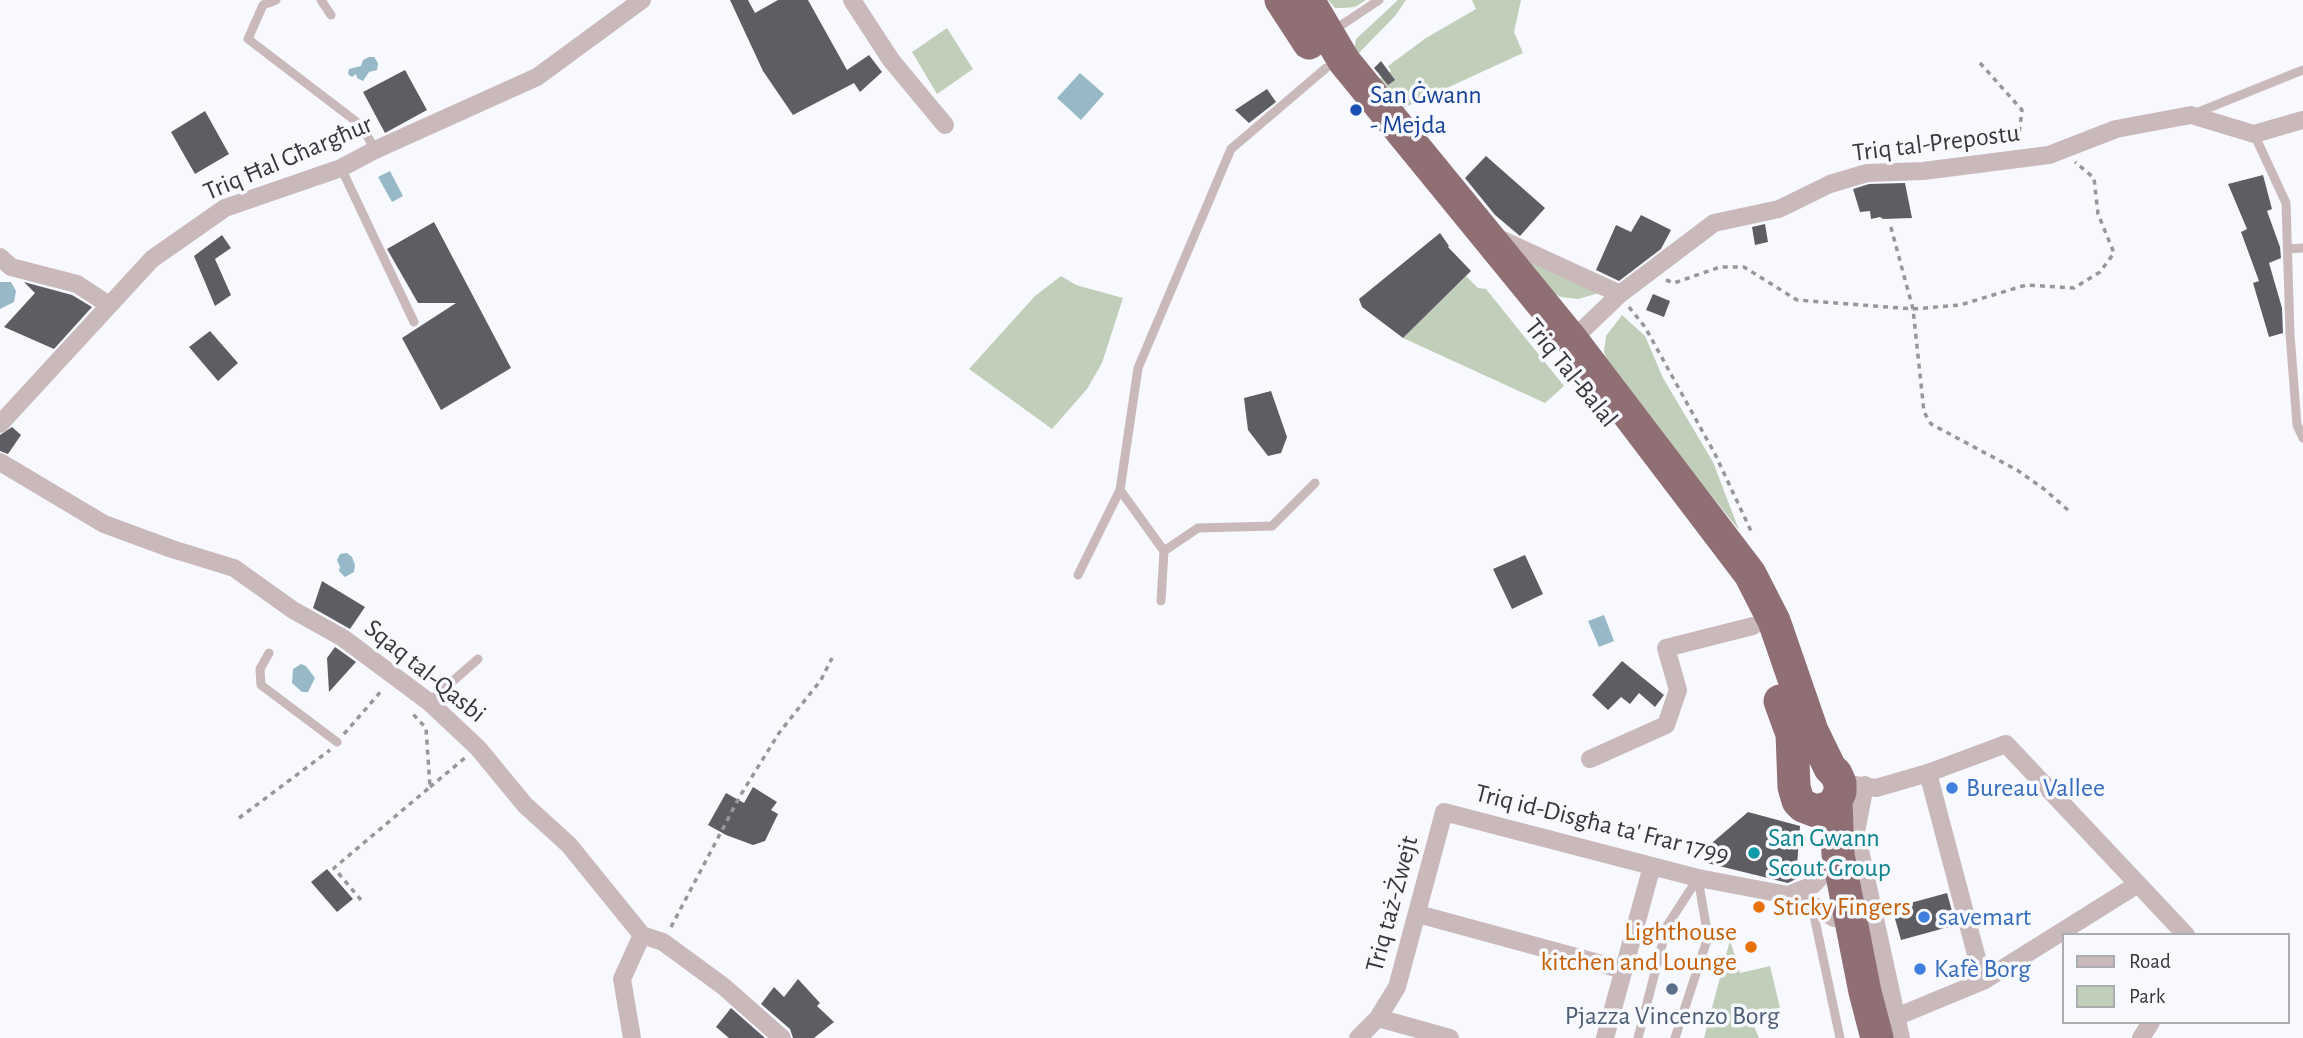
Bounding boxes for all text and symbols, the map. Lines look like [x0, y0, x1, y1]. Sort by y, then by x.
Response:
place label: San Ġwann - Mejda [1370, 79, 1482, 140]
marker: San Ġwann - Mejda [1348, 102, 1364, 118]
street label: Triq Ħal Għargħur [199, 108, 377, 208]
street label: Triq tal-Prepostu [1851, 117, 2021, 169]
street label: Triq Tal-Balal [1518, 312, 1624, 434]
street label: Sqaq tal-Qasbi [358, 613, 492, 729]
place label: Bureau Vallee [1966, 772, 2105, 804]
street label: Triq id-Disgħa ta' Frar 1799 [1472, 777, 1732, 871]
marker: Bureau Vallee [1944, 780, 1960, 796]
place label: San Gwann Scout Group [1768, 822, 1891, 884]
street label: Triq taż-Żwejt [1359, 832, 1425, 976]
marker: San Gwann Scout Group [1746, 845, 1762, 861]
place label: Sticky Fingers [1773, 891, 1911, 923]
marker: Sticky Fingers [1751, 899, 1767, 915]
place label: savemart [1938, 901, 2031, 933]
marker: savemart [1916, 909, 1932, 925]
place label: Lighthouse kitchen and Lounge [1540, 916, 1737, 978]
legend [2062, 933, 2289, 1024]
marker: Lighthouse kitchen and Lounge [1743, 939, 1759, 955]
text: Road [2129, 951, 2171, 972]
place label: Kafè Borg [1934, 953, 2031, 985]
marker: Kafè Borg [1912, 961, 1928, 977]
marker: Pjazza Vincenzo Borg [1664, 981, 1680, 997]
text: Park [2129, 986, 2165, 1007]
place label: Pjazza Vincenzo Borg [1565, 1000, 1779, 1032]

